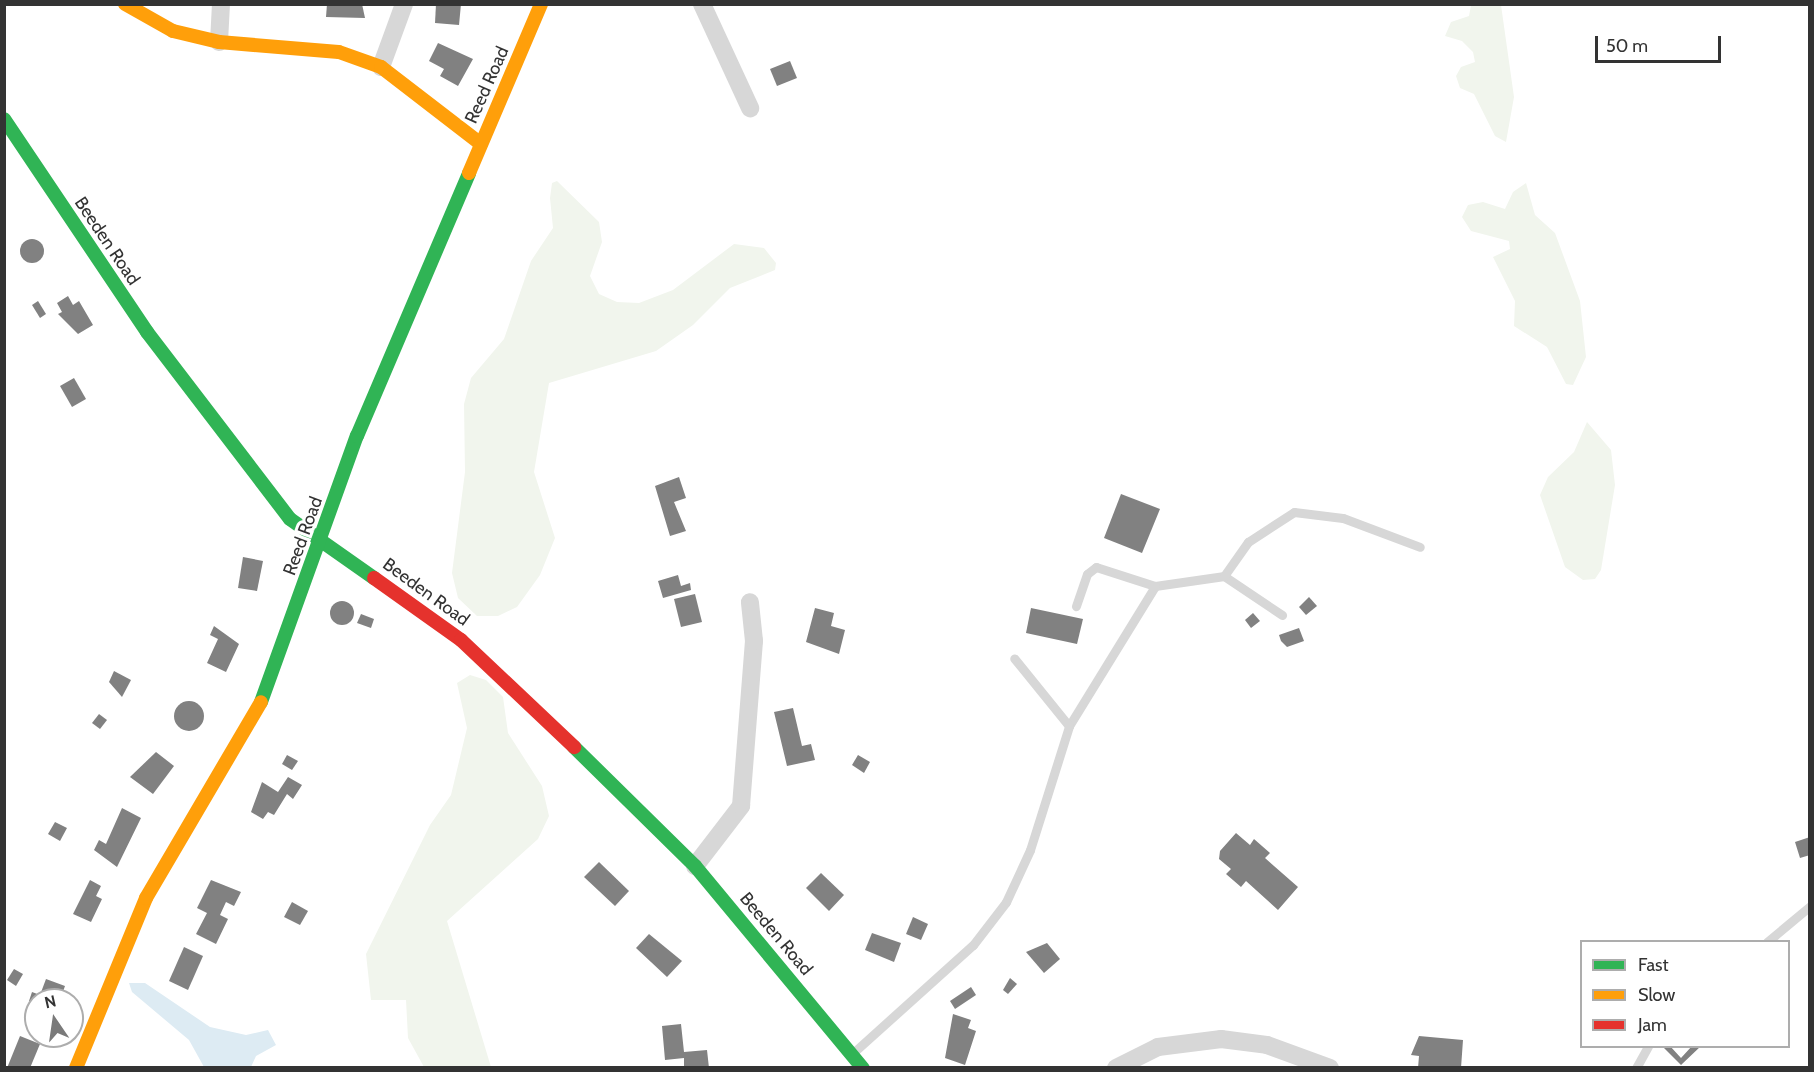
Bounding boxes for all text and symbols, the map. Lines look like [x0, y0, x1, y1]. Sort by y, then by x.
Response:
scale bar [1598, 24, 1724, 62]
text: 50 m [1606, 35, 1648, 57]
street label: Reed Road [460, 43, 514, 127]
street label: Beeden Road [70, 193, 144, 289]
street label: Reed Road [279, 494, 327, 578]
street label: Beeden Road [379, 553, 473, 631]
street label: Beeden Road [735, 888, 817, 980]
legend [1580, 940, 1790, 1048]
text: Fast [1638, 954, 1669, 976]
text: Slow [1638, 984, 1675, 1006]
north arrow [24, 988, 84, 1048]
text: N [43, 991, 58, 1012]
text: Jam [1638, 1014, 1667, 1036]

